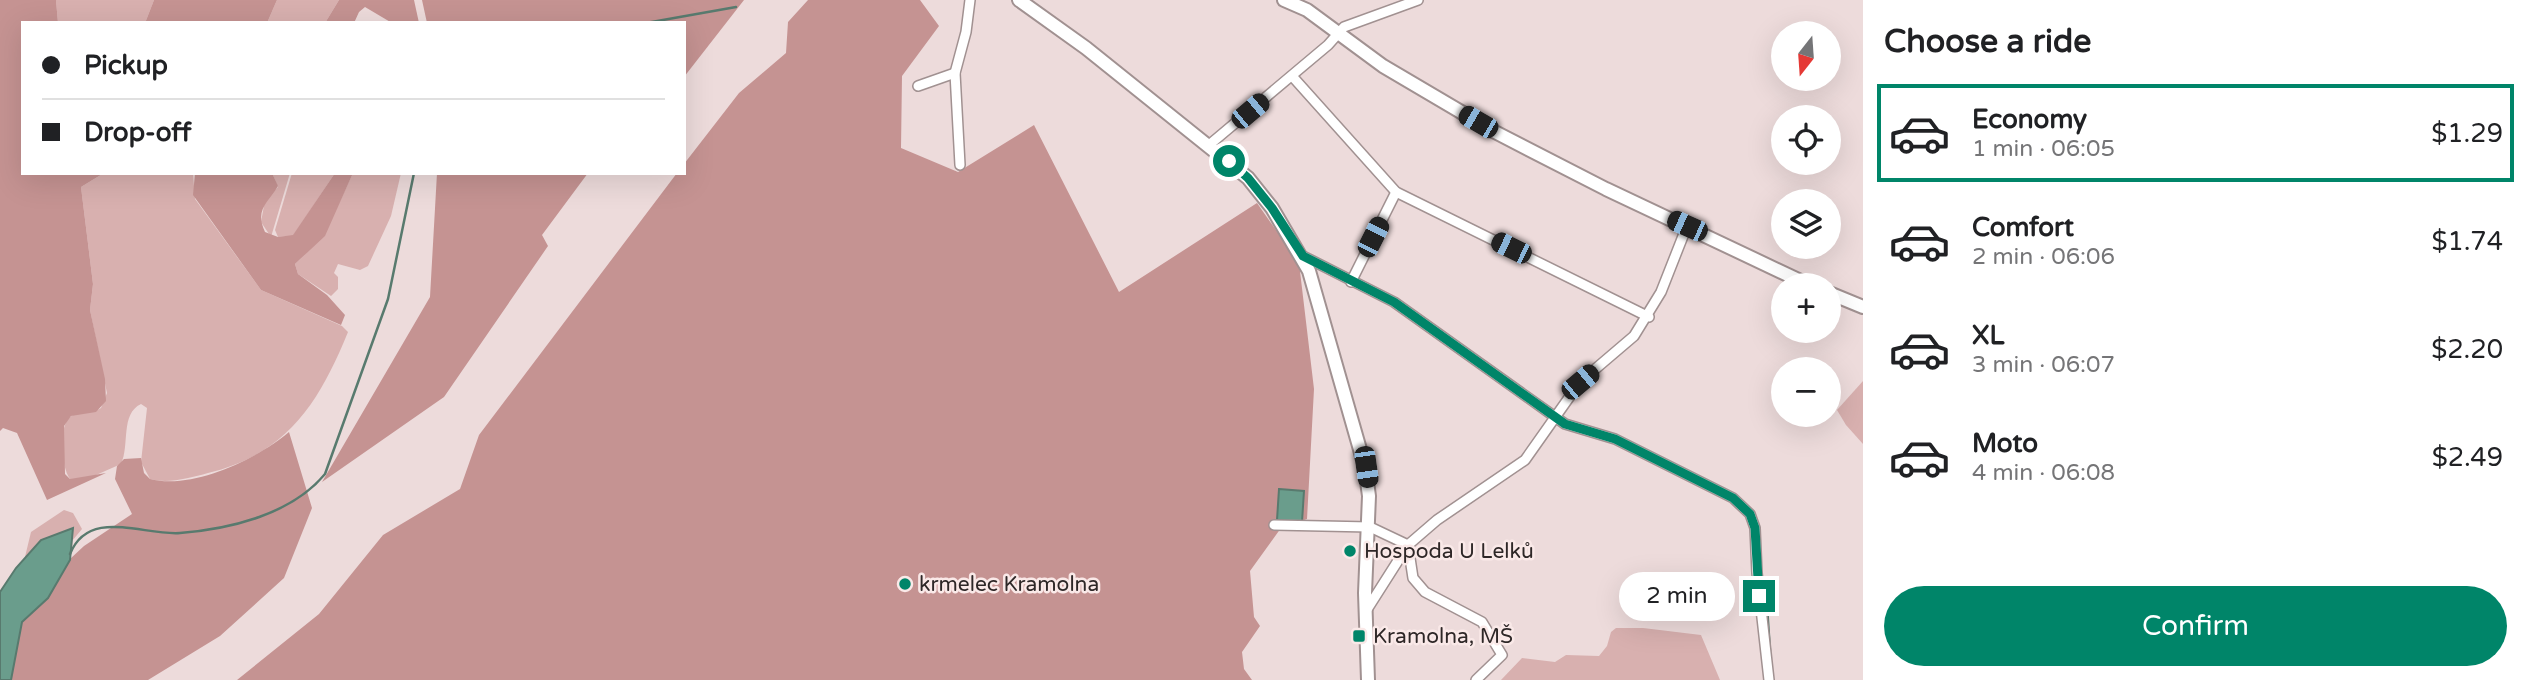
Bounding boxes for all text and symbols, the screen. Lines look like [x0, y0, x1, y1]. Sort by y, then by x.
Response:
north arrow [1771, 21, 1841, 91]
map controls [1771, 21, 1841, 427]
text: Choose a ride [1884, 23, 2091, 61]
text: Pickup [84, 50, 168, 81]
car [1228, 89, 1273, 133]
car [1455, 102, 1502, 142]
icon: car [1888, 102, 1951, 165]
text: Economy [1972, 104, 2087, 135]
button: locate [1771, 105, 1841, 175]
text: Drop-off [84, 117, 191, 148]
text: $1.29 [2431, 118, 2503, 149]
text: 1 min · 06:05 [1972, 135, 2115, 163]
route start [1213, 145, 1245, 177]
button: layers [1771, 189, 1841, 259]
car [1664, 208, 1711, 244]
icon: car [1888, 210, 1951, 273]
text: Comfort [1972, 212, 2074, 243]
car [1355, 214, 1392, 260]
text: $1.74 [2431, 226, 2503, 257]
car [1488, 229, 1535, 267]
text: 2 min · 06:06 [1972, 243, 2115, 271]
button: + [1771, 273, 1841, 343]
icon: car [1888, 318, 1951, 381]
text: XL [1972, 320, 2004, 351]
text: $2.20 [2431, 334, 2503, 365]
text: 3 min · 06:07 [1972, 351, 2115, 379]
button: − [1771, 357, 1841, 427]
car [1558, 360, 1603, 404]
icon: car [1888, 426, 1951, 489]
text: Moto [1972, 428, 2038, 459]
text: $2.49 [2432, 442, 2503, 473]
car [1353, 445, 1380, 489]
text: 4 min · 06:08 [1972, 459, 2115, 487]
place label: Hospoda U Lelků [1364, 539, 1534, 564]
marker: Hospoda U Lelků [1342, 543, 1358, 559]
place label: krmelec Kramolna [919, 572, 1099, 597]
callout: 2 min [1619, 572, 1734, 620]
marker: krmelec Kramolna [897, 576, 913, 592]
route end [1743, 580, 1775, 612]
text: 2 min [1646, 582, 1708, 610]
button: Confirm [1884, 586, 2507, 666]
place label: Kramolna, MŠ [1373, 624, 1513, 649]
marker: Kramolna, MŠ [1351, 628, 1367, 644]

